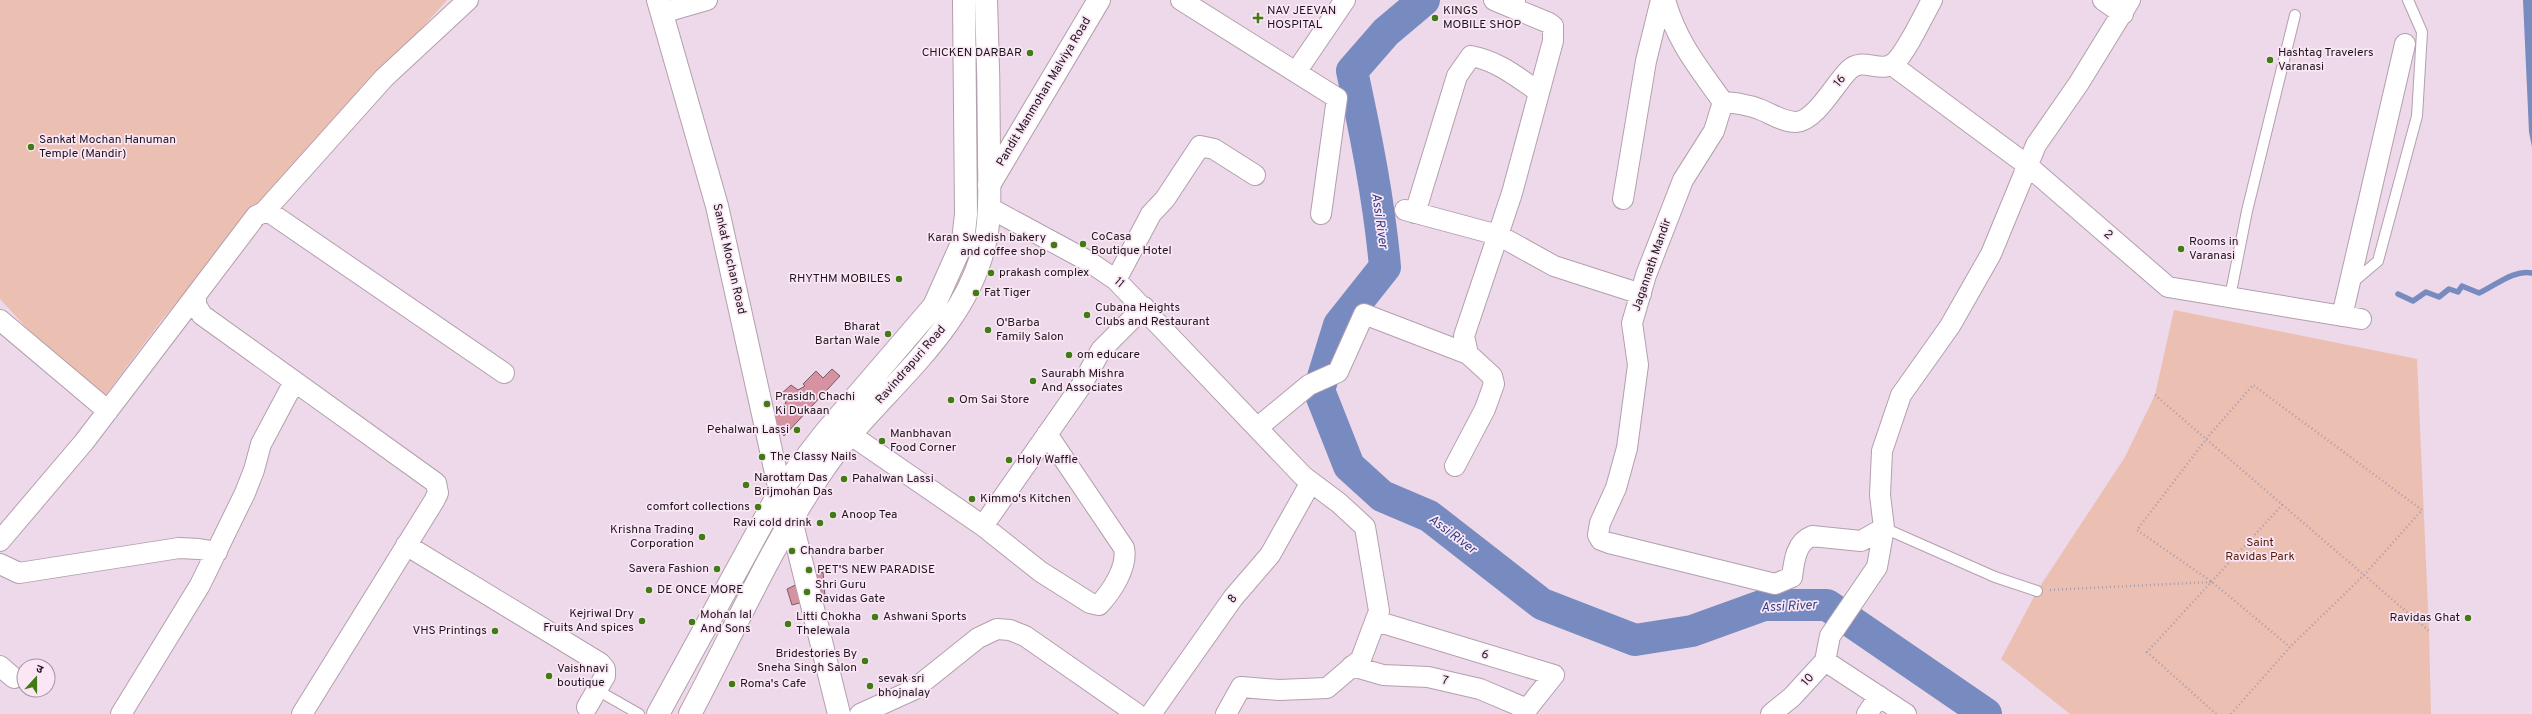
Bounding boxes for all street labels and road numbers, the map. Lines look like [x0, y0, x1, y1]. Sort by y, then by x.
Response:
street label: Pandit Manmohan Malviya Road [993, 14, 1095, 170]
street label: 16 [1830, 71, 1850, 91]
street label: Sankat Mochan Road [708, 202, 750, 316]
street label: Jagannath Mandir [1629, 216, 1675, 314]
street label: 2 [2100, 227, 2116, 243]
street label: 11 [1110, 274, 1128, 292]
street label: Ravindrapuri Road [872, 322, 950, 408]
street label: 8 [1224, 591, 1242, 607]
street label: 6 [1479, 646, 1491, 664]
street label: 10 [1798, 670, 1818, 690]
street label: 7 [1440, 673, 1450, 689]

